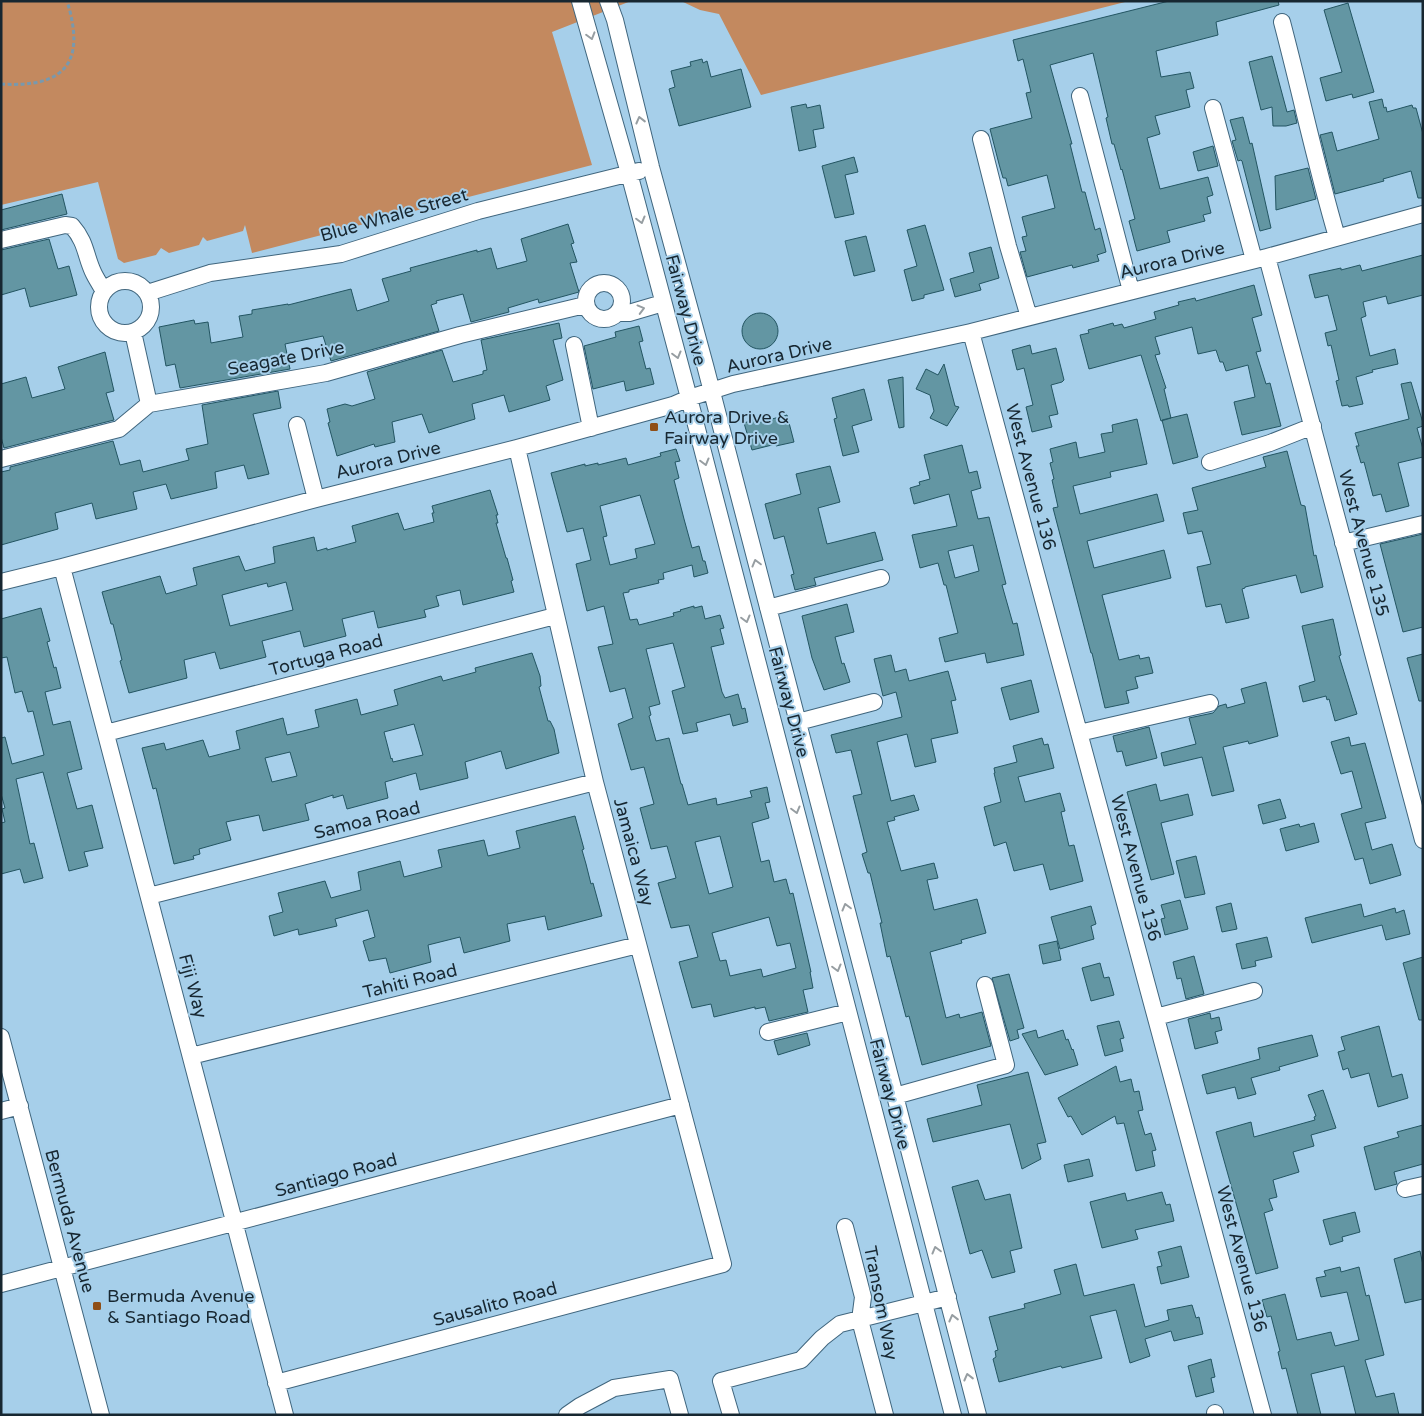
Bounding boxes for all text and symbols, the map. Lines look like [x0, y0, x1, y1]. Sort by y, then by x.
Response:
one-way arrow [585, 32, 595, 40]
one-way arrow [635, 116, 646, 125]
street label: Blue Whale Street [318, 183, 471, 247]
one-way arrow [636, 216, 646, 224]
street label: Aurora Drive [1117, 236, 1227, 284]
street label: Fairway Drive [661, 252, 711, 368]
one-way arrow [636, 305, 645, 315]
street label: Aurora Drive [724, 332, 834, 378]
street label: Seagate Drive [226, 336, 346, 380]
one-way arrow [672, 350, 682, 358]
street label: West Avenue 136 [1001, 401, 1061, 553]
place label: Aurora Drive & Fairway Drive [664, 406, 790, 449]
marker: Aurora Drive & Fairway Drive [648, 421, 660, 433]
street label: Aurora Drive [333, 436, 443, 484]
one-way arrow [700, 457, 710, 465]
street label: West Avenue 135 [1334, 467, 1394, 619]
one-way arrow [752, 560, 762, 568]
one-way arrow [740, 615, 751, 624]
street label: Tortuga Road [267, 629, 385, 681]
street label: Fairway Drive [764, 644, 814, 760]
street label: West Avenue 136 [1106, 792, 1166, 944]
street label: Jamaica Way [609, 795, 659, 909]
street label: Samoa Road [312, 796, 422, 844]
one-way arrow [790, 806, 801, 815]
one-way arrow [841, 902, 852, 911]
street label: Fiji Way [174, 951, 212, 1021]
street label: Tahiti Road [361, 959, 459, 1003]
one-way arrow [831, 963, 842, 972]
street label: Fairway Drive [865, 1036, 915, 1152]
street label: Bermuda Avenue [40, 1147, 100, 1295]
street label: Santiago Road [272, 1148, 400, 1202]
street label: West Avenue 136 [1212, 1183, 1272, 1335]
street label: Transom Way [859, 1244, 903, 1362]
one-way arrow [931, 1246, 942, 1255]
street label: Sausalito Road [431, 1277, 559, 1331]
place label: Bermuda Avenue & Santiago Road [107, 1285, 254, 1328]
marker: Bermuda Avenue & Santiago Road [91, 1300, 103, 1312]
one-way arrow [948, 1314, 959, 1323]
one-way arrow [963, 1372, 974, 1381]

